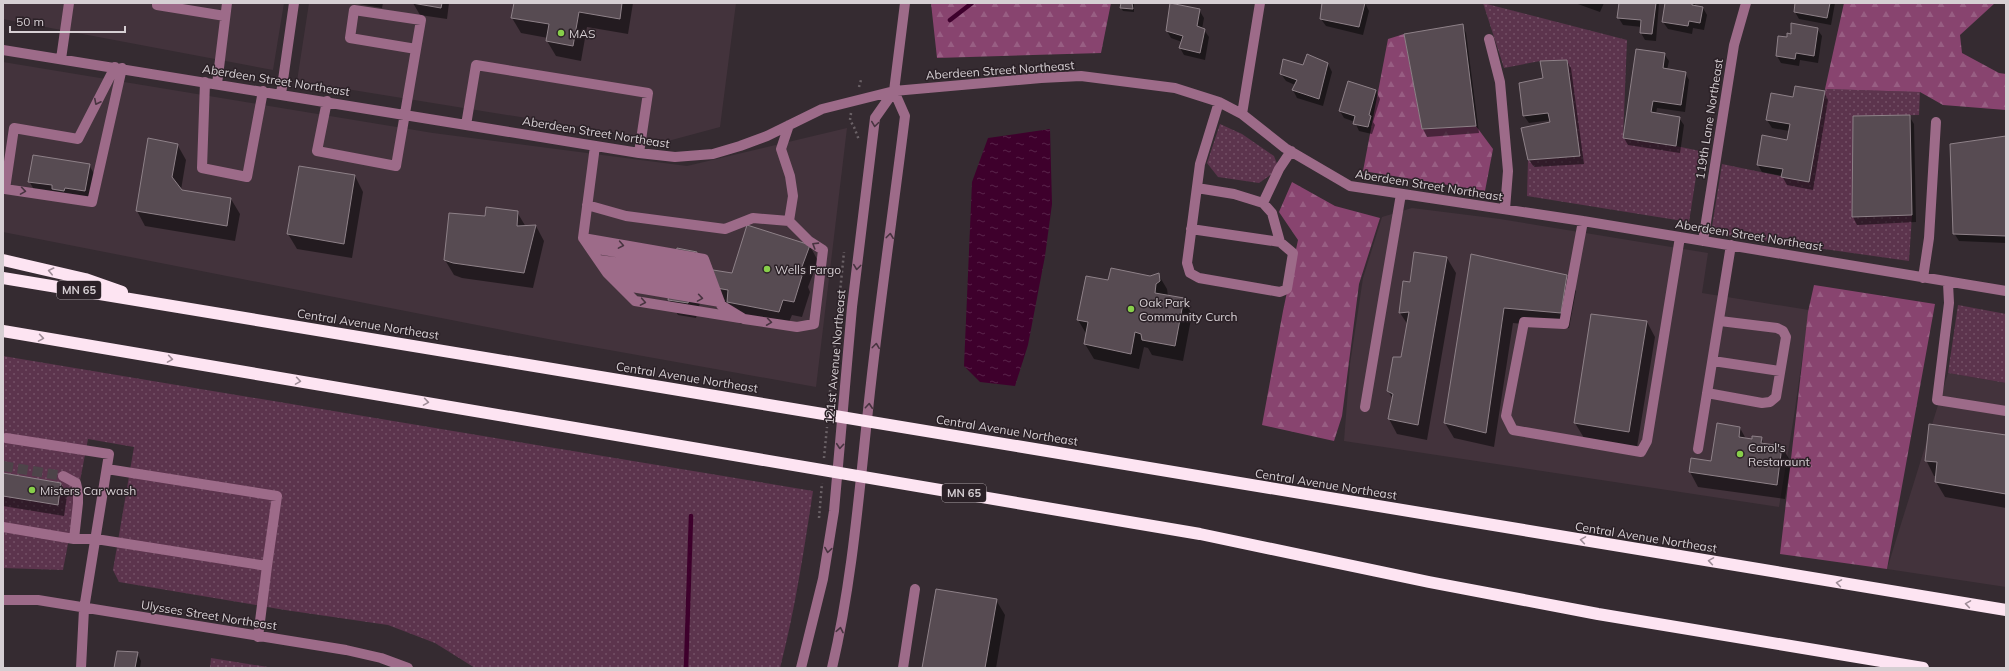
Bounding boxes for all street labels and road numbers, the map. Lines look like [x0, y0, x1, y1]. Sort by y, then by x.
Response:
street label: Aberdeen Street Northeast [925, 57, 1075, 83]
street label: 119th Lane Northeast [1692, 58, 1726, 180]
street label: Aberdeen Street Northeast [201, 61, 351, 99]
street label: Aberdeen Street Northeast [521, 113, 671, 151]
street label: Aberdeen Street Northeast [1354, 166, 1504, 204]
street label: Aberdeen Street Northeast [1674, 216, 1824, 254]
road number: MN 65 [57, 281, 101, 299]
street label: 121st Avenue Northeast [822, 289, 848, 425]
street label: Central Avenue Northeast [296, 305, 440, 343]
street label: Central Avenue Northeast [615, 358, 759, 396]
street label: Central Avenue Northeast [935, 411, 1079, 449]
street label: Central Avenue Northeast [1254, 465, 1398, 503]
road number: MN 65 [942, 484, 986, 502]
street label: Central Avenue Northeast [1574, 518, 1718, 556]
street label: Ulysses Street Northeast [140, 597, 278, 633]

